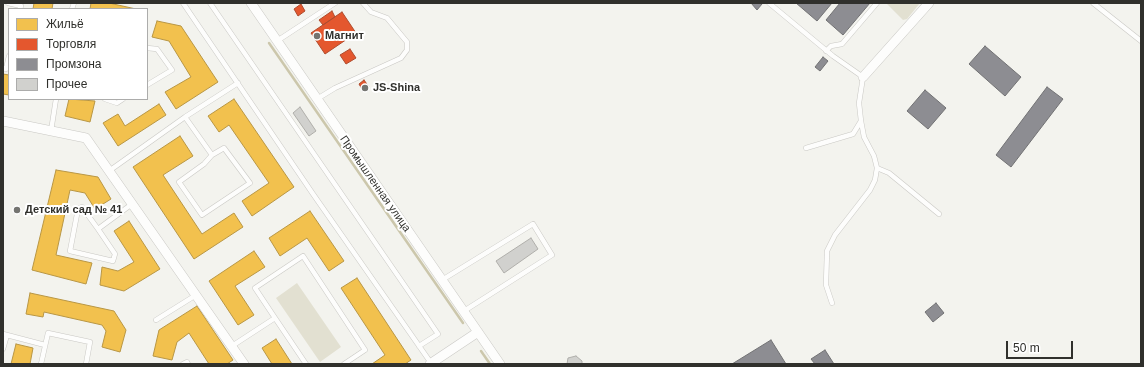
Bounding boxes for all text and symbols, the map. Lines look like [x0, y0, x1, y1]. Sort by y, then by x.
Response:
legend [8, 8, 148, 100]
text: Жильё [46, 17, 84, 31]
place label: Магнит [325, 29, 364, 43]
marker: Магнит [312, 31, 322, 41]
text: Торговля [46, 37, 96, 51]
text: Промзона [46, 57, 101, 71]
text: Прочее [46, 77, 87, 91]
place label: JS-Shina [373, 81, 420, 95]
marker: JS-Shina [360, 83, 370, 93]
street label: Промышленная улица [337, 133, 413, 235]
place label: Детский сад № 41 [25, 203, 122, 217]
marker: Детский сад № 41 [12, 205, 22, 215]
scale bar [1008, 333, 1075, 359]
text: 50 m [1013, 341, 1040, 355]

